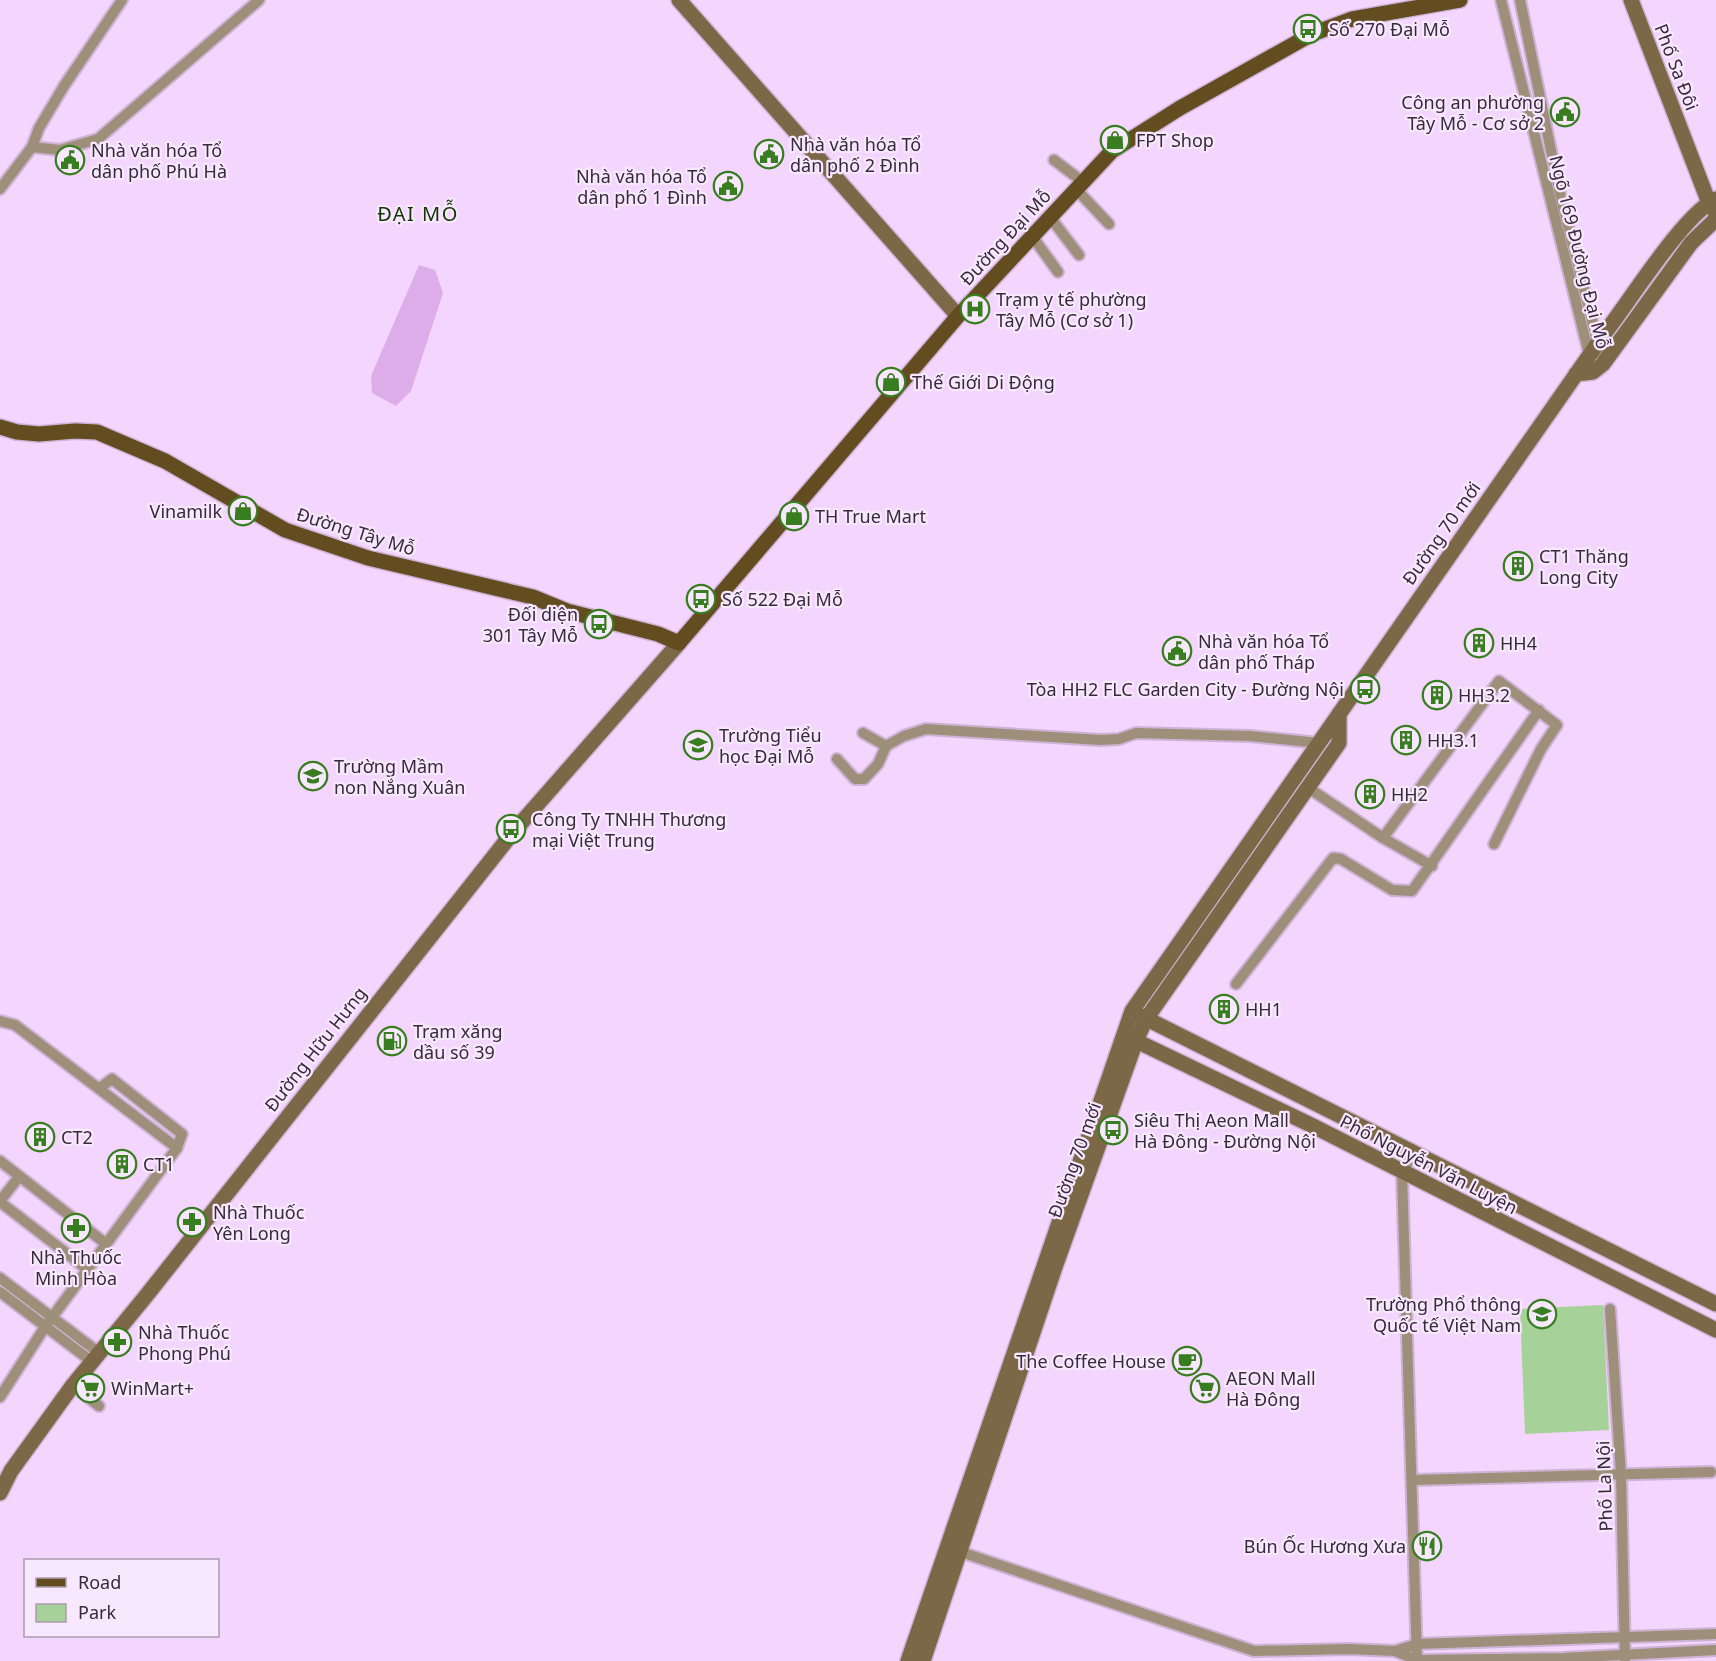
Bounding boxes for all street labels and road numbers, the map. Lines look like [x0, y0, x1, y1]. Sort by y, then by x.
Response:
street label: Phố Sa Đôi [1650, 20, 1704, 114]
street label: Ngõ 169 Đường Đại Mỗ [1544, 153, 1616, 351]
street label: Đường Đại Mỗ [954, 184, 1056, 290]
street label: Đường 70 mới [1396, 477, 1486, 589]
street label: Đường Tây Mỗ [294, 502, 418, 560]
street label: Đường Hữu Hưng [259, 982, 371, 1116]
street label: Đường 70 mới [1042, 1099, 1106, 1221]
street label: Phố Nguyễn Văn Luyện [1336, 1109, 1522, 1219]
street label: Phố La Nội [1590, 1440, 1618, 1532]

